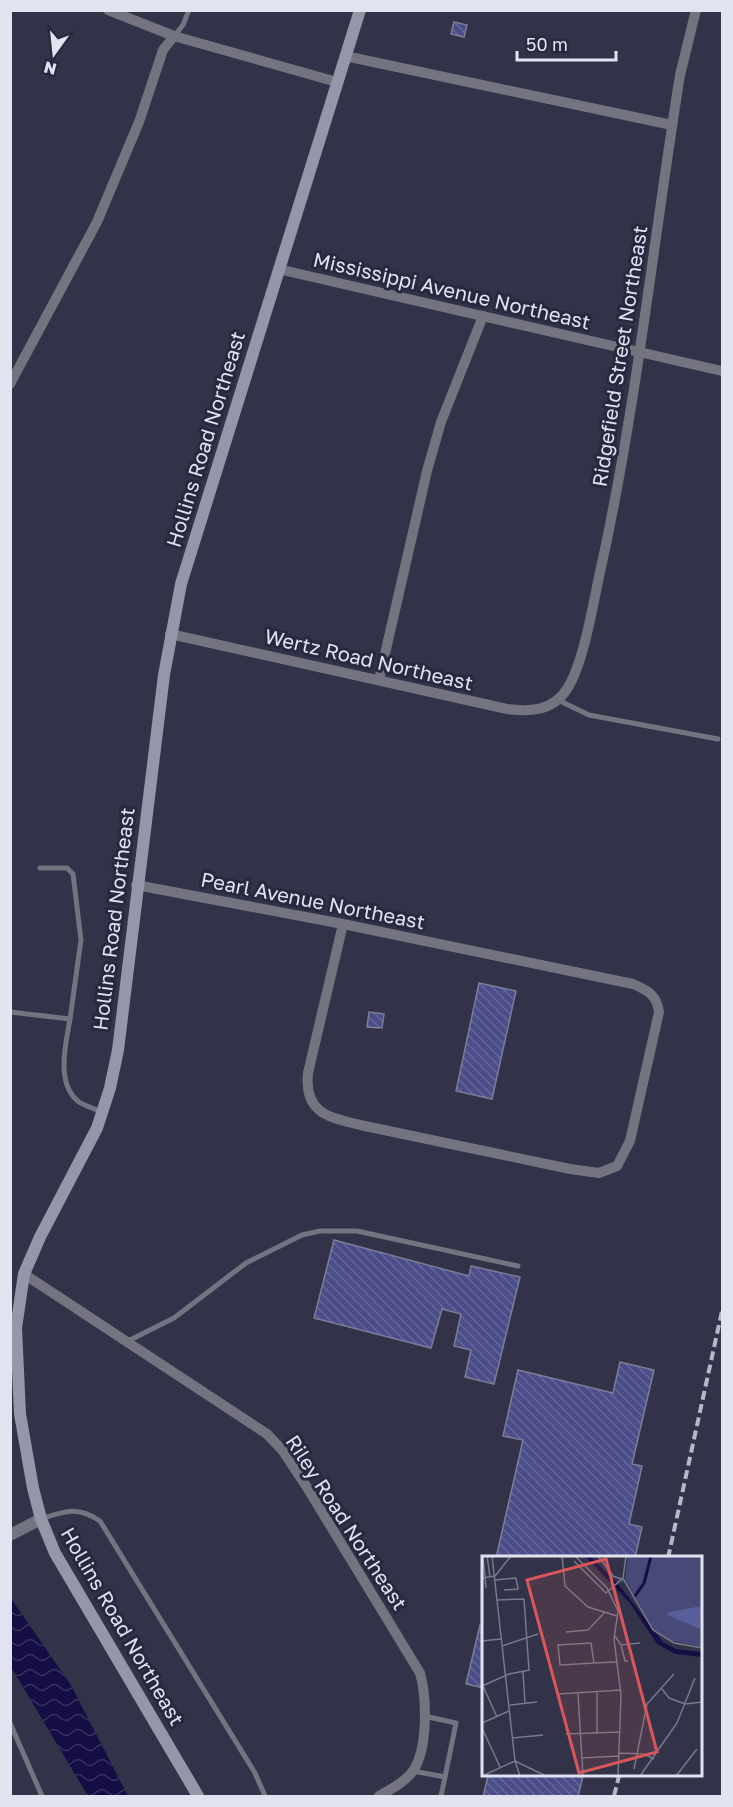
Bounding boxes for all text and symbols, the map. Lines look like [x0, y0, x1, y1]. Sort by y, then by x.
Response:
north arrow [24, 24, 84, 84]
scale bar [517, 24, 616, 62]
text: 50 m [526, 33, 568, 55]
text: N [42, 57, 59, 80]
street label: Ridgefield Street Northeast [586, 224, 652, 488]
street label: Mississippi Avenue Northeast [311, 246, 593, 334]
street label: Hollins Road Northeast [161, 328, 249, 550]
street label: Wertz Road Northeast [263, 623, 475, 695]
street label: Hollins Road Northeast [87, 806, 139, 1032]
street label: Pearl Avenue Northeast [199, 866, 427, 934]
street label: Riley Road Northeast [281, 1430, 413, 1614]
street label: Hollins Road Northeast [56, 1523, 190, 1729]
inset map [482, 1556, 703, 1777]

